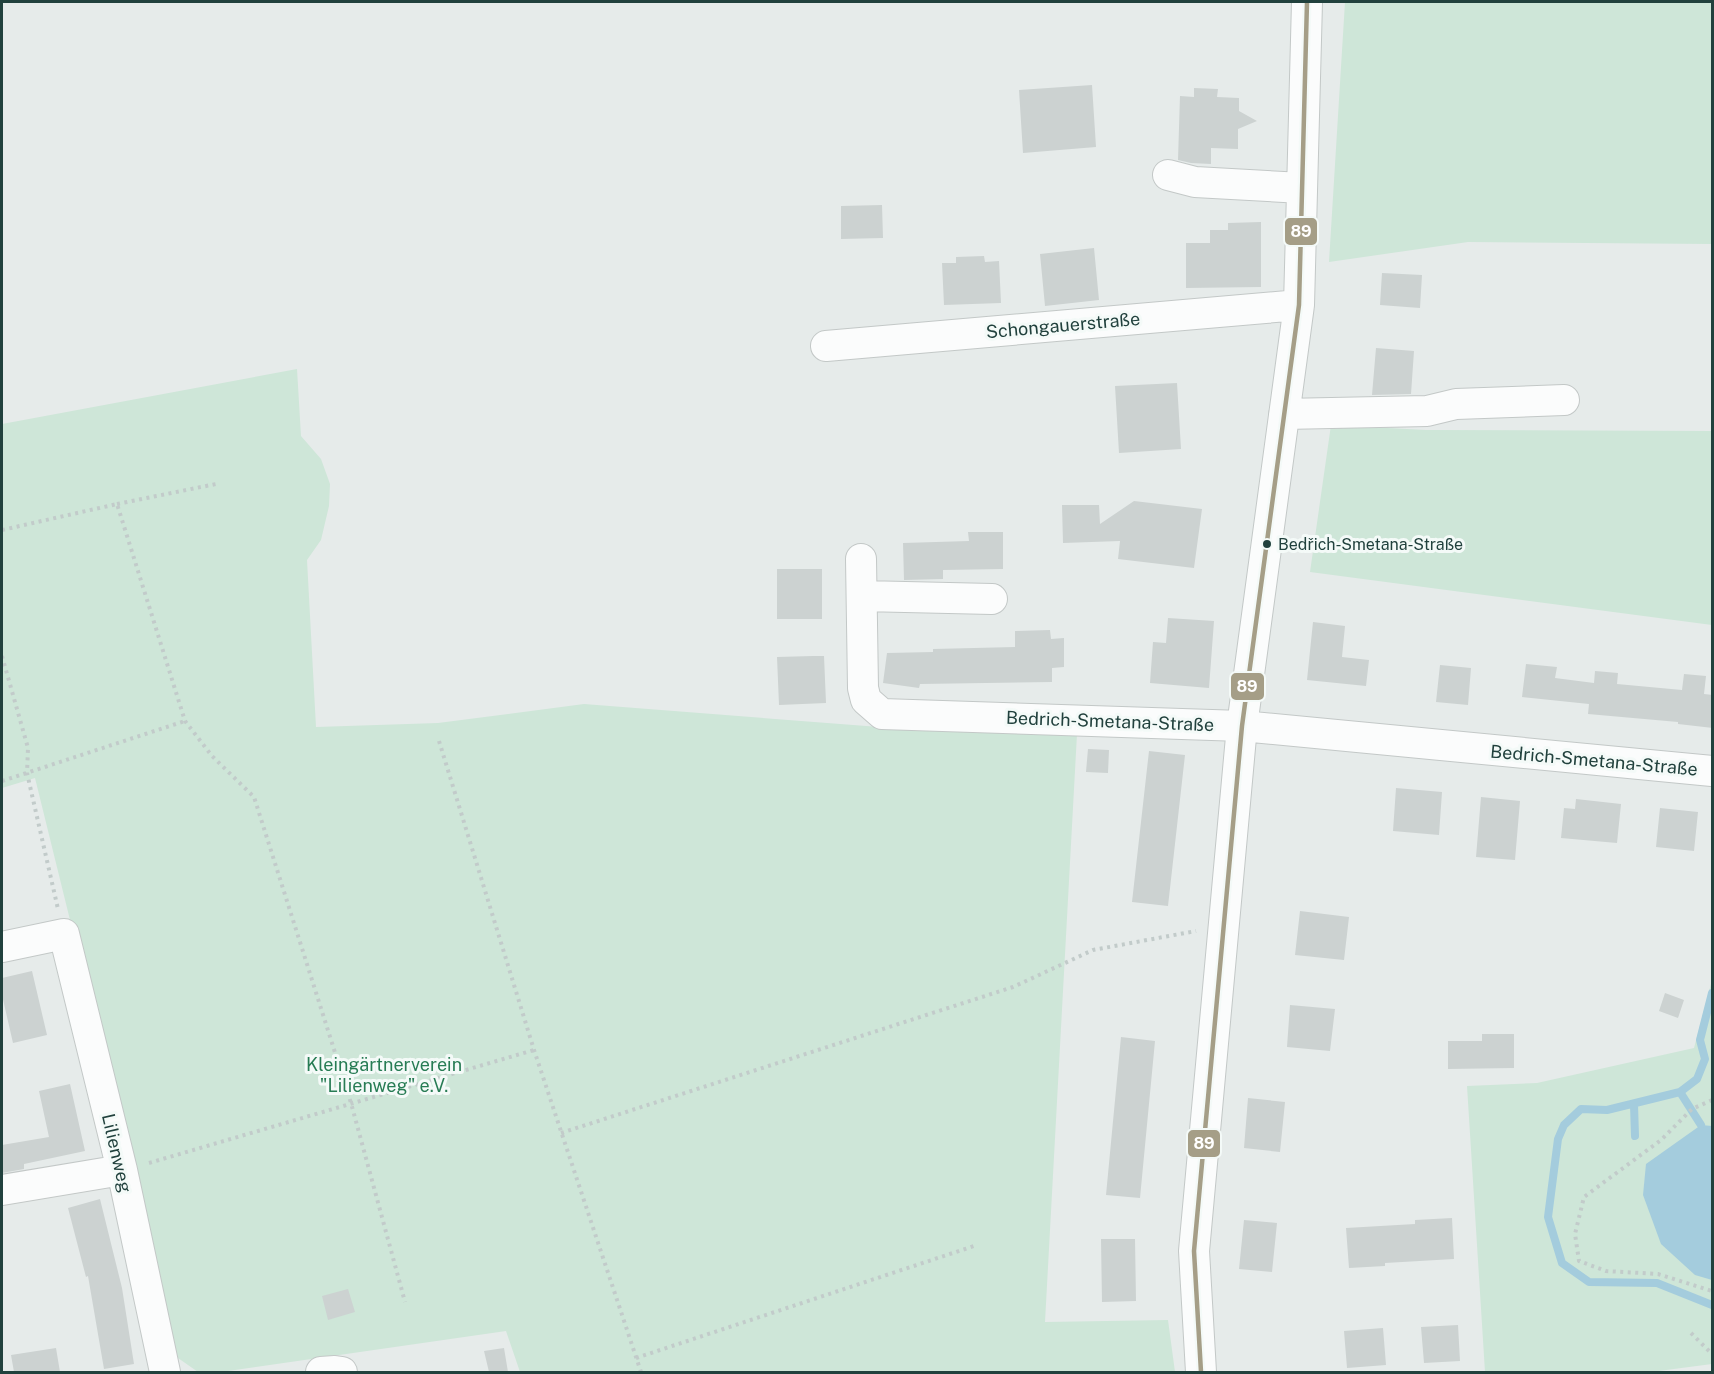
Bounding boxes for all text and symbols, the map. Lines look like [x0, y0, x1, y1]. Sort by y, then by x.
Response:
line badge: 89 [1284, 217, 1318, 246]
text: 89 [1290, 222, 1312, 241]
street label: Schongauerstraße [985, 308, 1141, 342]
place label: Bedřich-Smetana-Straße [1278, 535, 1463, 554]
marker: Bedřich-Smetana-Straße [1261, 538, 1273, 550]
line badge: 89 [1230, 672, 1265, 701]
text: 89 [1236, 677, 1258, 696]
street label: Bedrich-Smetana-Straße [1006, 707, 1214, 735]
street label: Bedrich-Smetana-Straße [1489, 740, 1699, 780]
park label: Kleingärtnerverein "Lilienweg" e.V. [306, 1054, 462, 1096]
street label: Lilienweg [98, 1112, 136, 1194]
line badge: 89 [1187, 1129, 1221, 1158]
text: 89 [1193, 1134, 1215, 1153]

